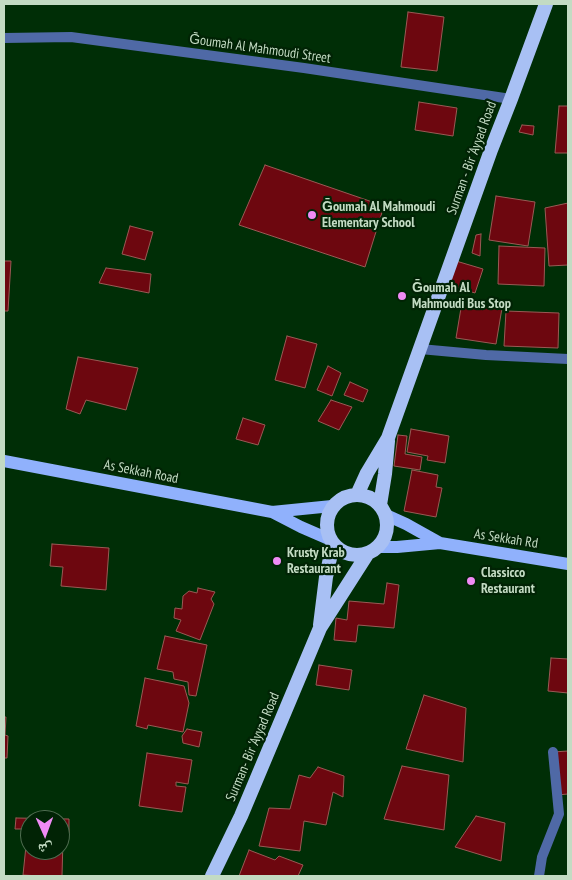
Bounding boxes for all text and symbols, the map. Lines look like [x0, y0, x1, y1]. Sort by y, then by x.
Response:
street label: Ḡoumah Al Mahmoudi Street [189, 31, 331, 67]
street label: Surman - Bir ‘Ayyad Road [444, 99, 500, 217]
place label: Ḡoumah Al Mahmoudi Elementary School [322, 199, 435, 232]
marker: Ḡoumah Al Mahmoudi Elementary School [306, 209, 318, 221]
place label: Ḡoumah Al Mahmoudi Bus Stop [412, 280, 511, 312]
marker: Ḡoumah Al Mahmoudi Bus Stop [396, 290, 408, 302]
street label: As Sekkah Road [102, 457, 180, 487]
street label: As Sekkah Rd [473, 526, 539, 552]
place label: Krusty Krab Restaurant [287, 545, 345, 578]
marker: Krusty Krab Restaurant [271, 555, 283, 567]
place label: Classicco Restaurant [481, 565, 535, 598]
marker: Classicco Restaurant [465, 575, 477, 587]
street label: Surman- Bir ‘Ayyad Road [223, 690, 283, 804]
north arrow [20, 810, 70, 860]
text: ش [38, 840, 53, 858]

